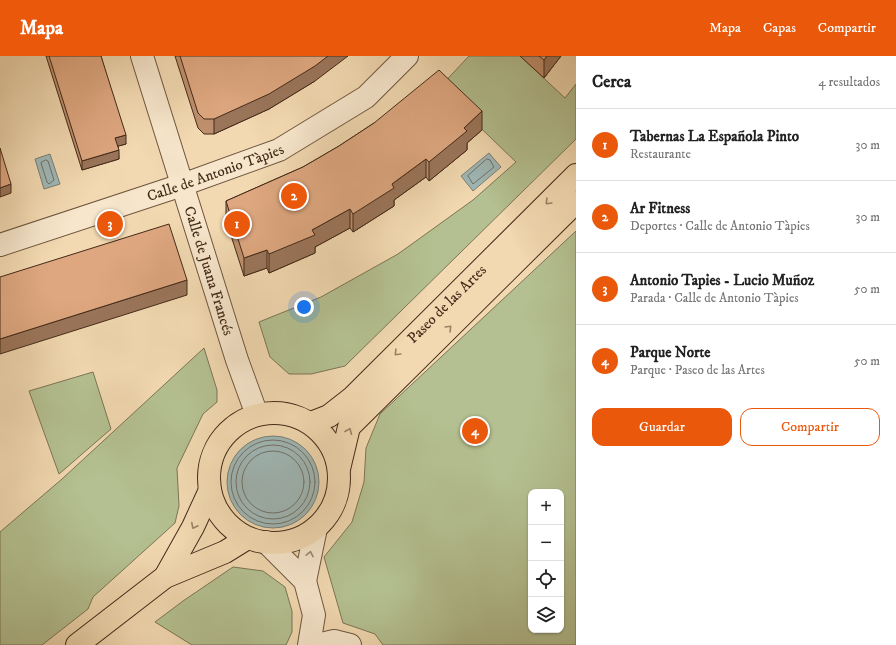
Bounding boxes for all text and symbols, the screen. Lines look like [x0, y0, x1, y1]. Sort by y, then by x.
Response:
text: Mapa [20, 17, 63, 40]
text: Mapa [709, 19, 741, 37]
text: Capas [763, 19, 796, 37]
text: Compartir [818, 19, 876, 37]
text: Cerca [592, 71, 631, 93]
text: 4 resultados [818, 74, 880, 90]
text: Tabernas La Española Pinto [630, 127, 799, 146]
text: 1 [603, 137, 607, 153]
text: 30 m [856, 137, 880, 153]
street label: Calle de Antonio Tàpies [144, 140, 287, 205]
text: Restaurante [630, 146, 691, 162]
pin: 2 [281, 181, 307, 211]
one-way arrow [545, 197, 553, 205]
text: Ar Fitness [630, 199, 690, 218]
street label: Calle de Juana Francés [180, 204, 238, 338]
pin: 3 [97, 209, 123, 239]
pin: 1 [224, 209, 250, 239]
text: 2 [602, 209, 608, 225]
text: 30 m [856, 209, 880, 225]
text: Deportes · Calle de Antonio Tàpies [630, 218, 810, 234]
street label: Paseo de las Artes [403, 260, 490, 347]
text: Antonio Tapies - Lucio Muñoz [630, 271, 814, 290]
text: 3 [603, 281, 607, 297]
text: 50 m [854, 281, 880, 297]
text: Parada · Calle de Antonio Tàpies [630, 290, 799, 306]
your location [294, 297, 314, 317]
one-way arrow [444, 326, 452, 333]
text: Parque Norte [630, 343, 711, 362]
one-way arrow [394, 349, 402, 356]
text: 4 [601, 353, 609, 369]
text: 50 m [854, 353, 880, 369]
text: Parque · Paseo de las Artes [630, 362, 765, 378]
button: Guardar [592, 408, 732, 446]
button: Compartir [740, 408, 880, 446]
pin: 4 [462, 416, 488, 446]
one-way arrow [344, 428, 352, 435]
map controls [528, 489, 564, 633]
button: + [528, 489, 564, 525]
one-way arrow [191, 521, 198, 529]
button: − [528, 525, 564, 561]
one-way arrow [305, 551, 314, 557]
button: locate [528, 561, 564, 597]
button: layers [528, 597, 564, 633]

